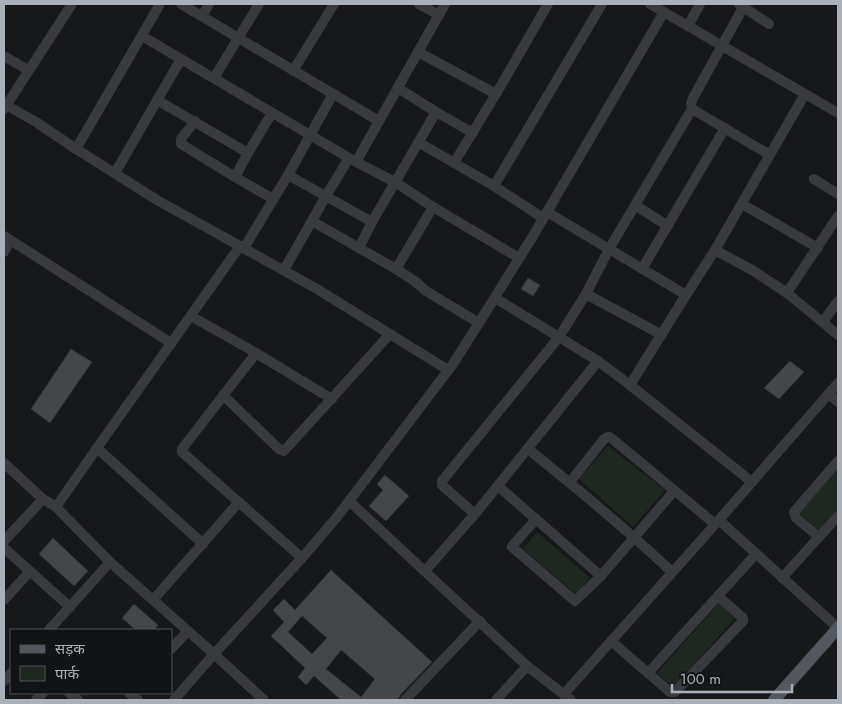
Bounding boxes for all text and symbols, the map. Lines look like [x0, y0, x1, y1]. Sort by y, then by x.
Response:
legend [10, 629, 172, 694]
text: सड़क [55, 638, 85, 660]
scale bar [672, 662, 792, 694]
text: पार्क [55, 663, 79, 685]
text: 100 m [680, 668, 721, 690]

